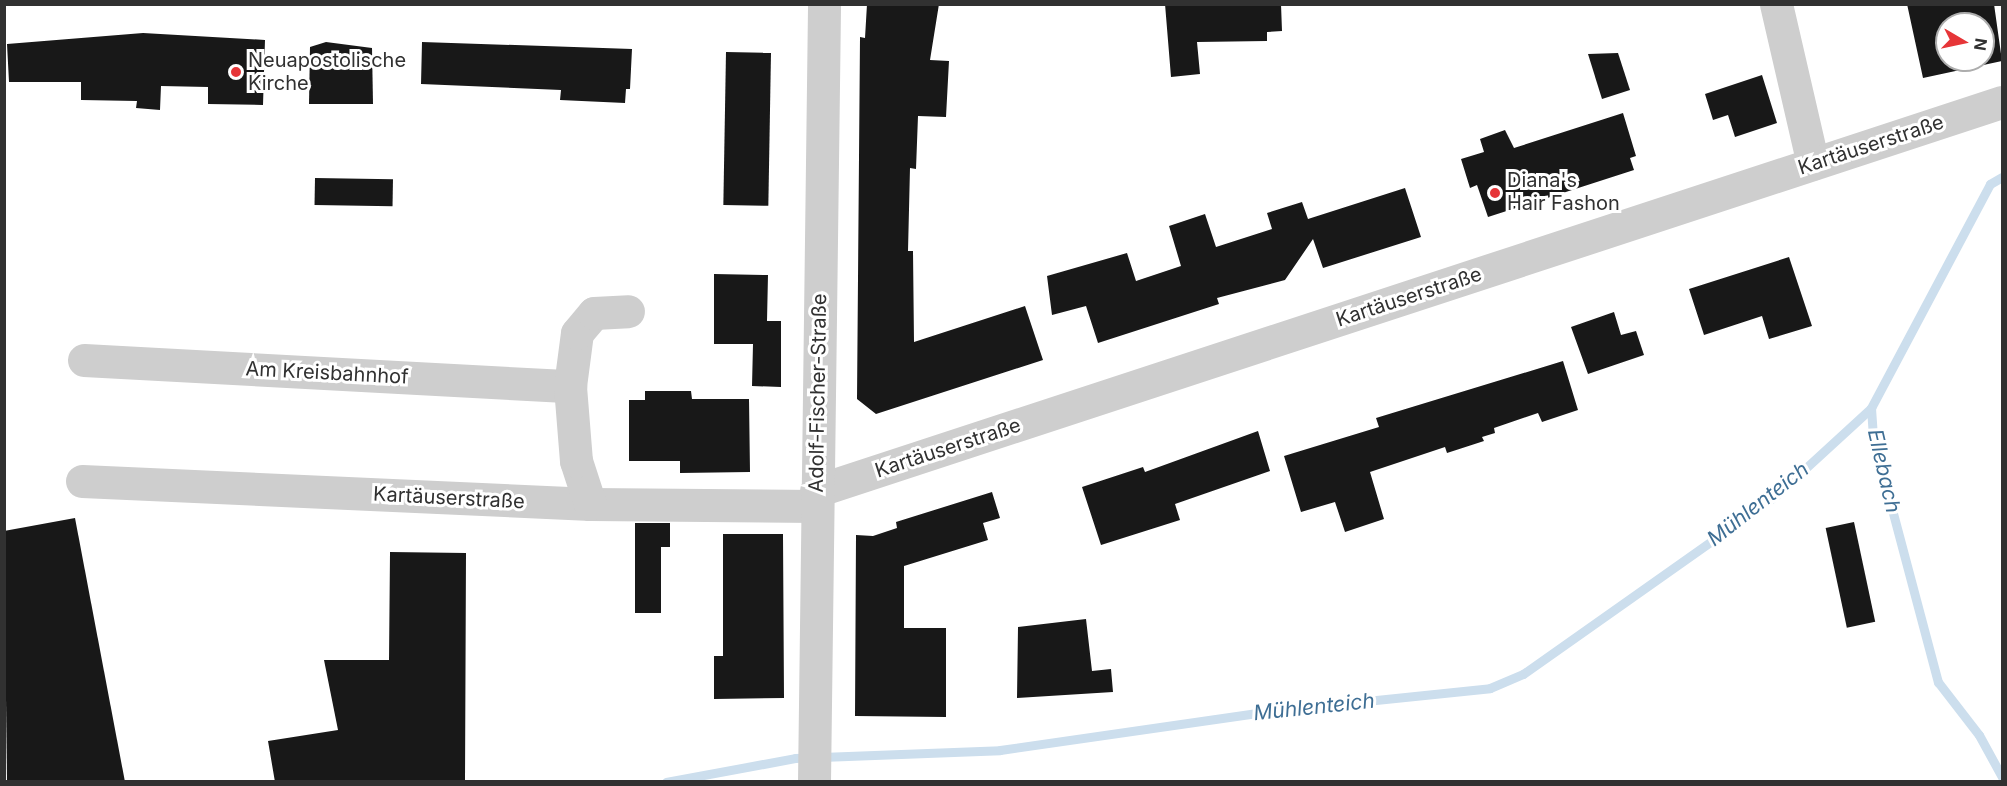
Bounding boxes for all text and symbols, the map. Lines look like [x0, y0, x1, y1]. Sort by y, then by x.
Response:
north arrow [1935, 12, 1995, 72]
text: N [1970, 37, 1992, 52]
place label: Neuapostolische Kirche [248, 48, 406, 95]
marker: Neuapostolische Kirche [229, 65, 243, 79]
street label: Kartäuserstraße [1795, 110, 1947, 180]
place label: Diana's Hair Fashon [1507, 169, 1620, 216]
marker: Diana's Hair Fashon [1488, 186, 1502, 200]
street label: Kartäuserstraße [1333, 262, 1485, 332]
street label: Adolf-Fischer-Straße [804, 293, 832, 493]
street label: Am Kreisbahnhof [245, 357, 409, 389]
street label: Kartäuserstraße [872, 413, 1024, 483]
water label: Ellebach [1862, 427, 1906, 515]
water label: Mühlenteich [1702, 457, 1814, 551]
street label: Kartäuserstraße [373, 482, 525, 514]
water label: Mühlenteich [1252, 688, 1376, 726]

